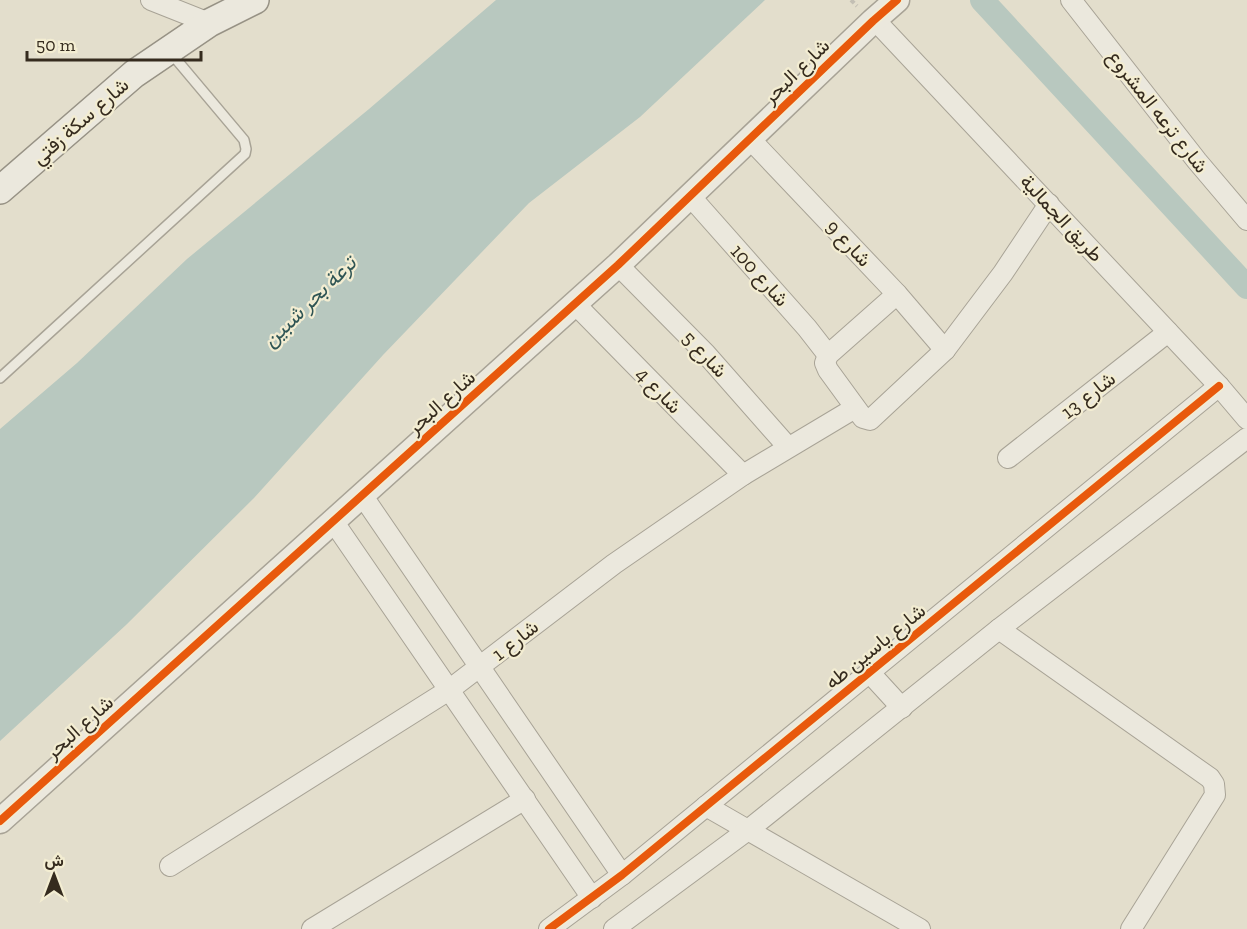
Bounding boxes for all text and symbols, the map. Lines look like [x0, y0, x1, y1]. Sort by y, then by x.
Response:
scale bar [27, 24, 201, 62]
street label: شارع البحر [757, 33, 836, 111]
text: 50 m [36, 34, 76, 56]
street label: شارع ترعه المشروع [1101, 45, 1214, 179]
street label: شارع سكة زفتي [27, 72, 137, 173]
street label: طريق الجمالية [1015, 169, 1109, 267]
street label: شارع 9 [820, 215, 877, 273]
street label: شارع 100 [724, 239, 794, 312]
water label: ترعة بحر شبين [257, 249, 363, 352]
street label: شارع 5 [676, 326, 733, 384]
street label: شارع 4 [630, 362, 687, 420]
street label: شارع البحر [401, 365, 481, 441]
street label: شارع 13 [1056, 366, 1121, 425]
street label: شارع ياسين طه [820, 598, 931, 695]
street label: شارع 1 [487, 614, 544, 667]
street label: شارع البحر [39, 690, 119, 766]
north arrow [24, 845, 84, 905]
text: ش [44, 851, 64, 870]

